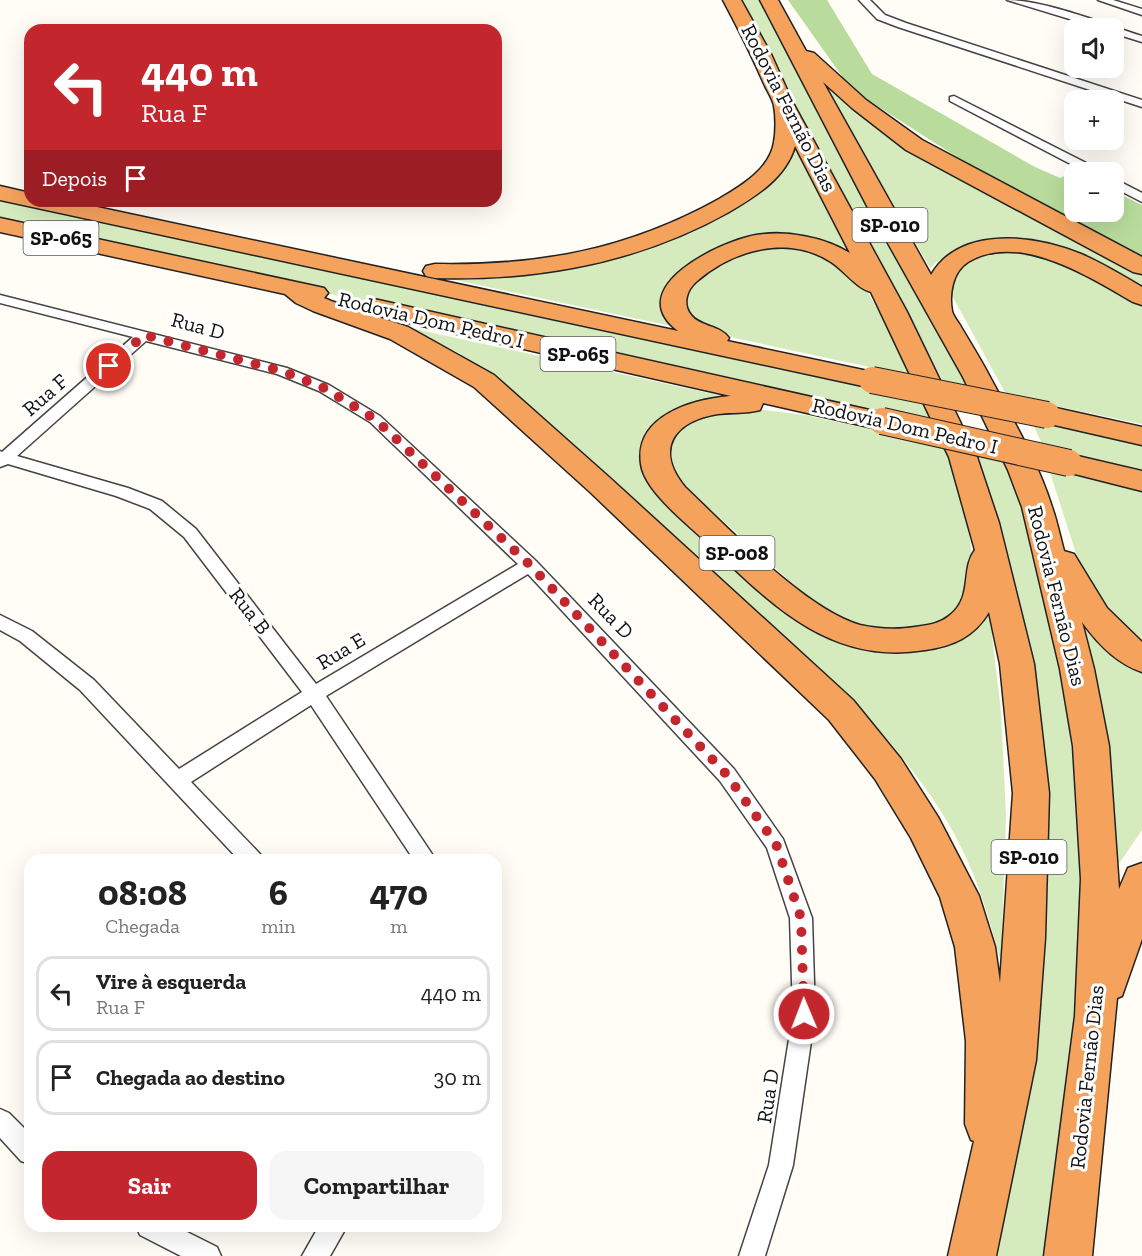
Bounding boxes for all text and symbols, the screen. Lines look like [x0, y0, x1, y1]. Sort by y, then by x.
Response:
map controls [1064, 18, 1124, 222]
button: sound [1064, 18, 1124, 78]
street label: Rodovia Fernão Dias [736, 20, 842, 196]
text: 440 m [141, 46, 258, 97]
icon: left [42, 48, 120, 126]
button: + [1064, 90, 1124, 150]
text: Rua F [141, 97, 207, 129]
icon: arrive [119, 162, 152, 195]
button: − [1064, 162, 1124, 222]
text: Depois [42, 165, 107, 192]
road number: SP-010 [852, 208, 928, 242]
road number: SP-065 [23, 221, 98, 255]
street label: Rodovia Dom Pedro I [336, 286, 526, 353]
street label: Rua D [169, 306, 228, 345]
road number: SP-065 [540, 337, 616, 371]
pin [83, 340, 134, 391]
icon: arrive [92, 349, 125, 382]
street label: Rua F [17, 368, 72, 421]
street label: Rodovia Dom Pedro I [810, 392, 1000, 459]
street label: Rodovia Fernão Dias [1023, 503, 1092, 688]
road number: SP-008 [700, 536, 774, 570]
street label: Rua B [224, 582, 276, 639]
street label: Rua D [583, 587, 639, 644]
street label: Rua E [312, 626, 369, 675]
road number: SP-010 [992, 840, 1066, 874]
text: 08:08 [98, 871, 187, 914]
text: 6 [269, 871, 288, 914]
text: 470 [370, 871, 428, 914]
text: Chegada [105, 914, 180, 938]
text: min [261, 914, 296, 938]
text: m [390, 914, 407, 938]
text: Vire à esquerda [96, 968, 246, 995]
icon: left [45, 977, 78, 1010]
text: 440 m [421, 980, 481, 1007]
position arrow [772, 982, 836, 1046]
street label: Rodovia Fernão Dias [1064, 984, 1109, 1170]
text: Rua F [96, 995, 145, 1019]
icon: arrive [45, 1061, 78, 1094]
text: Chegada ao destino [96, 1064, 285, 1091]
text: 30 m [434, 1064, 481, 1091]
street label: Rua D [751, 1067, 784, 1125]
button: Sair [42, 1151, 257, 1220]
button: Compartilhar [269, 1151, 484, 1220]

